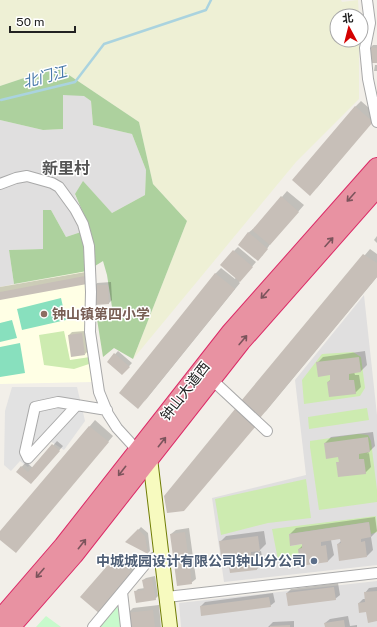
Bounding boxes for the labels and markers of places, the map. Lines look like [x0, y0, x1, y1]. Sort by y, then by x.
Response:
place label: 钟山镇第四小学 [52, 306, 150, 322]
marker: 钟山镇第四小学 [39, 309, 49, 319]
place label: 中城城园设计有限公司钟山分公司 [96, 553, 306, 569]
marker: 中城城园设计有限公司钟山分公司 [309, 556, 319, 566]

